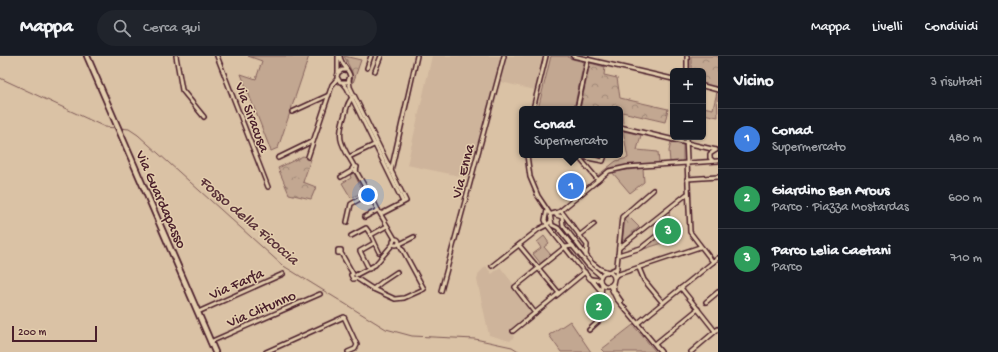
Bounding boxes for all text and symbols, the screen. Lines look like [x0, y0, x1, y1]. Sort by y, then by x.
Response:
search box [97, 10, 377, 46]
text: Mappa [20, 16, 73, 39]
icon: search [111, 17, 133, 39]
text: Cerca qui [143, 19, 200, 37]
text: Mappa [811, 19, 850, 36]
text: Livelli [872, 19, 903, 36]
text: Condividi [925, 19, 978, 36]
map controls [670, 68, 706, 140]
button: + [670, 68, 706, 104]
text: Vicino [734, 72, 774, 92]
text: 3 risultati [930, 75, 982, 90]
street label: Via Siracusa [229, 79, 273, 156]
button: − [670, 104, 706, 140]
popup [519, 106, 623, 158]
text: Conad [534, 116, 574, 134]
text: Conad [772, 122, 812, 140]
text: 1 [744, 131, 750, 146]
text: 480 m [949, 131, 982, 146]
text: Supermercato [534, 134, 608, 149]
text: Supermercato [772, 140, 846, 155]
street label: Via Enna [448, 142, 480, 202]
street label: Via Guardapasso [130, 147, 190, 252]
pin: 1 [558, 171, 584, 201]
water label: Fosso della Ficoccia [194, 173, 302, 271]
text: Giardino Ben Arous [772, 182, 889, 200]
your location [358, 185, 378, 205]
text: 2 [744, 191, 750, 206]
text: 600 m [948, 191, 982, 206]
text: Parco · Piazza Mostardas [772, 200, 909, 215]
pin: 3 [655, 216, 681, 246]
text: Parco Lelia Caetani [772, 242, 891, 260]
text: 3 [744, 251, 750, 266]
text: 710 m [950, 251, 982, 266]
text: Parco [772, 260, 802, 275]
street label: Via Farfa [206, 265, 267, 305]
street label: Via Clitunno [224, 287, 299, 333]
pin: 2 [586, 292, 612, 322]
scale bar [12, 324, 97, 343]
text: 200 m [18, 327, 46, 339]

